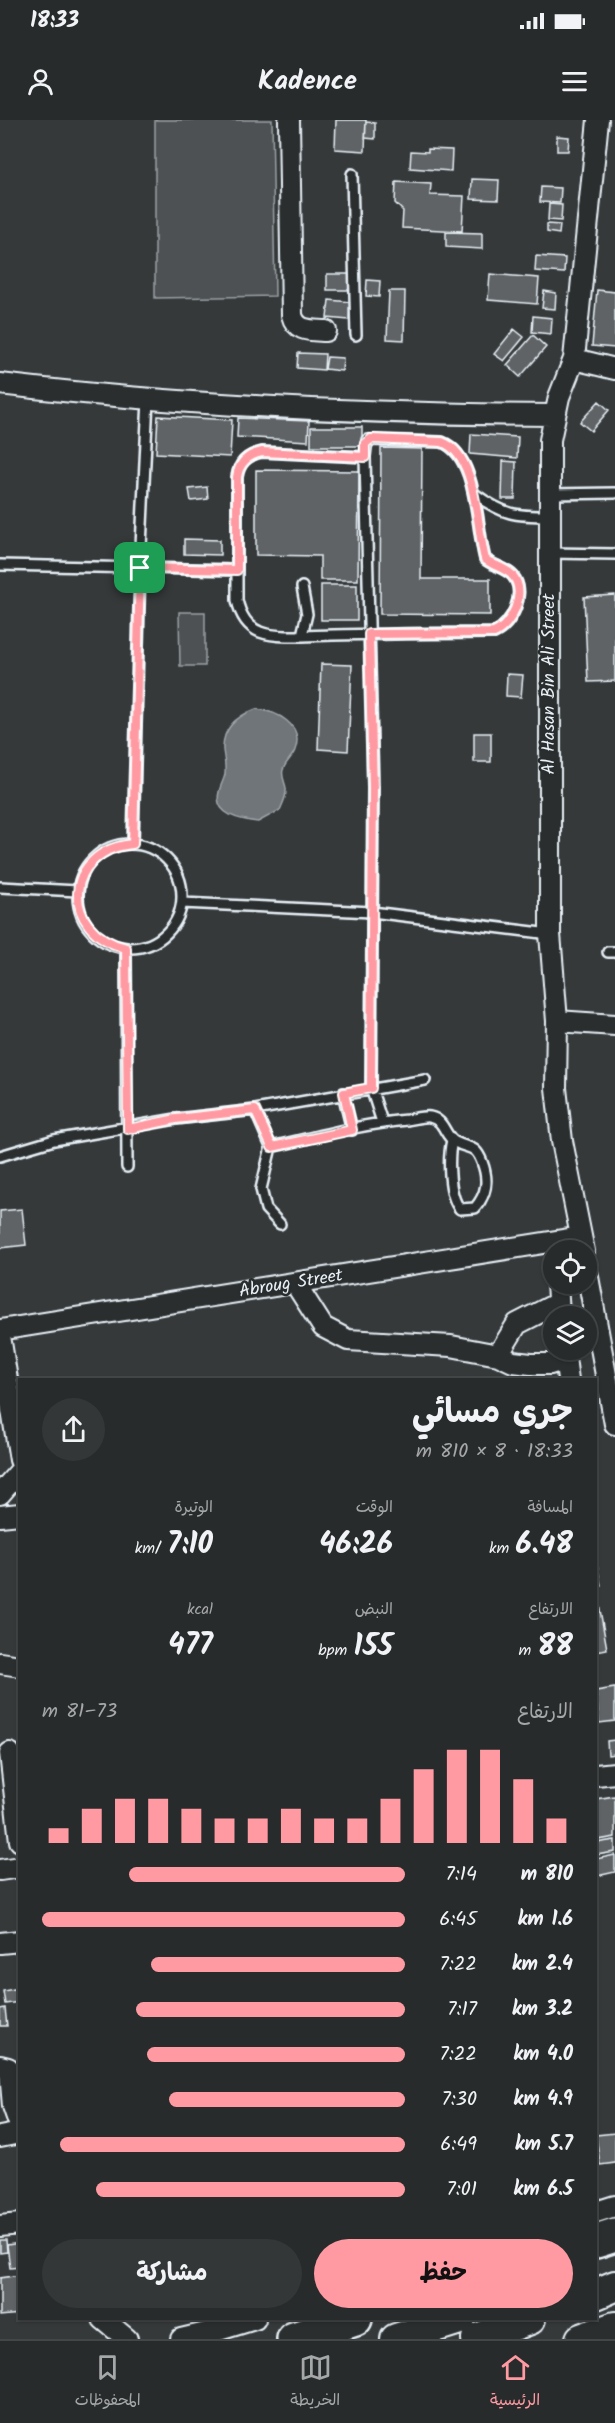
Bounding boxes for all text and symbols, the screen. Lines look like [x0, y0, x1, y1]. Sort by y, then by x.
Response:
text: 18:33 [30, 4, 79, 39]
text: Kadence [258, 60, 357, 103]
icon: person [24, 65, 57, 98]
icon: menu [558, 65, 591, 98]
pin [114, 542, 165, 593]
icon: arrive [123, 551, 156, 584]
street label: Al Hasan Bin Ali Street [535, 592, 564, 775]
map controls [543, 1240, 597, 1360]
button: locate [543, 1240, 597, 1294]
street label: Abroug Street [237, 1261, 346, 1307]
button: layers [543, 1306, 597, 1360]
text: جري مسائي [412, 1387, 573, 1440]
button: share [42, 1398, 105, 1461]
text: 18:33 · 8 × 810 m [416, 1436, 573, 1468]
text: الوتيرة [174, 1495, 213, 1520]
text: الوقت [356, 1495, 393, 1520]
text: المسافة [527, 1495, 573, 1520]
text: 7:10 [167, 1521, 213, 1569]
text: 46:26 [319, 1521, 393, 1569]
text: 6.48 [516, 1521, 573, 1569]
text: /km [135, 1536, 167, 1561]
text: km [489, 1536, 516, 1561]
text: kcal [187, 1597, 213, 1622]
text: النبض [355, 1597, 393, 1622]
text: الارتفاع [528, 1597, 573, 1622]
text: 477 [168, 1622, 213, 1670]
text: 155 [354, 1623, 393, 1671]
text: 88 [538, 1623, 573, 1671]
text: bpm [318, 1638, 354, 1663]
text: m [518, 1638, 538, 1663]
text: 73–81 m [42, 1696, 117, 1728]
text: الارتفاع [517, 1697, 573, 1729]
text: 7:14 [446, 1859, 477, 1891]
text: 810 m [521, 1859, 573, 1891]
text: 6:45 [439, 1904, 477, 1936]
text: 1.6 km [517, 1904, 573, 1936]
text: 7:22 [440, 1949, 477, 1981]
text: 2.4 km [512, 1949, 573, 1981]
text: 7:17 [447, 1994, 477, 2026]
text: 3.2 km [512, 1994, 573, 2026]
text: 7:22 [440, 2039, 477, 2071]
text: 4.0 km [513, 2039, 573, 2071]
text: 7:30 [441, 2084, 477, 2116]
text: 4.9 km [513, 2084, 573, 2116]
text: 6:49 [440, 2129, 477, 2161]
text: 5.7 km [515, 2129, 573, 2161]
text: 7:01 [447, 2174, 477, 2206]
text: 6.5 km [513, 2174, 573, 2206]
button: مشاركة [42, 2239, 302, 2308]
button: حفظ [314, 2239, 573, 2308]
tab: المحفوظات [75, 2351, 141, 2414]
tab: الخريطة [290, 2351, 340, 2414]
tab: الرئيسية [490, 2351, 540, 2414]

